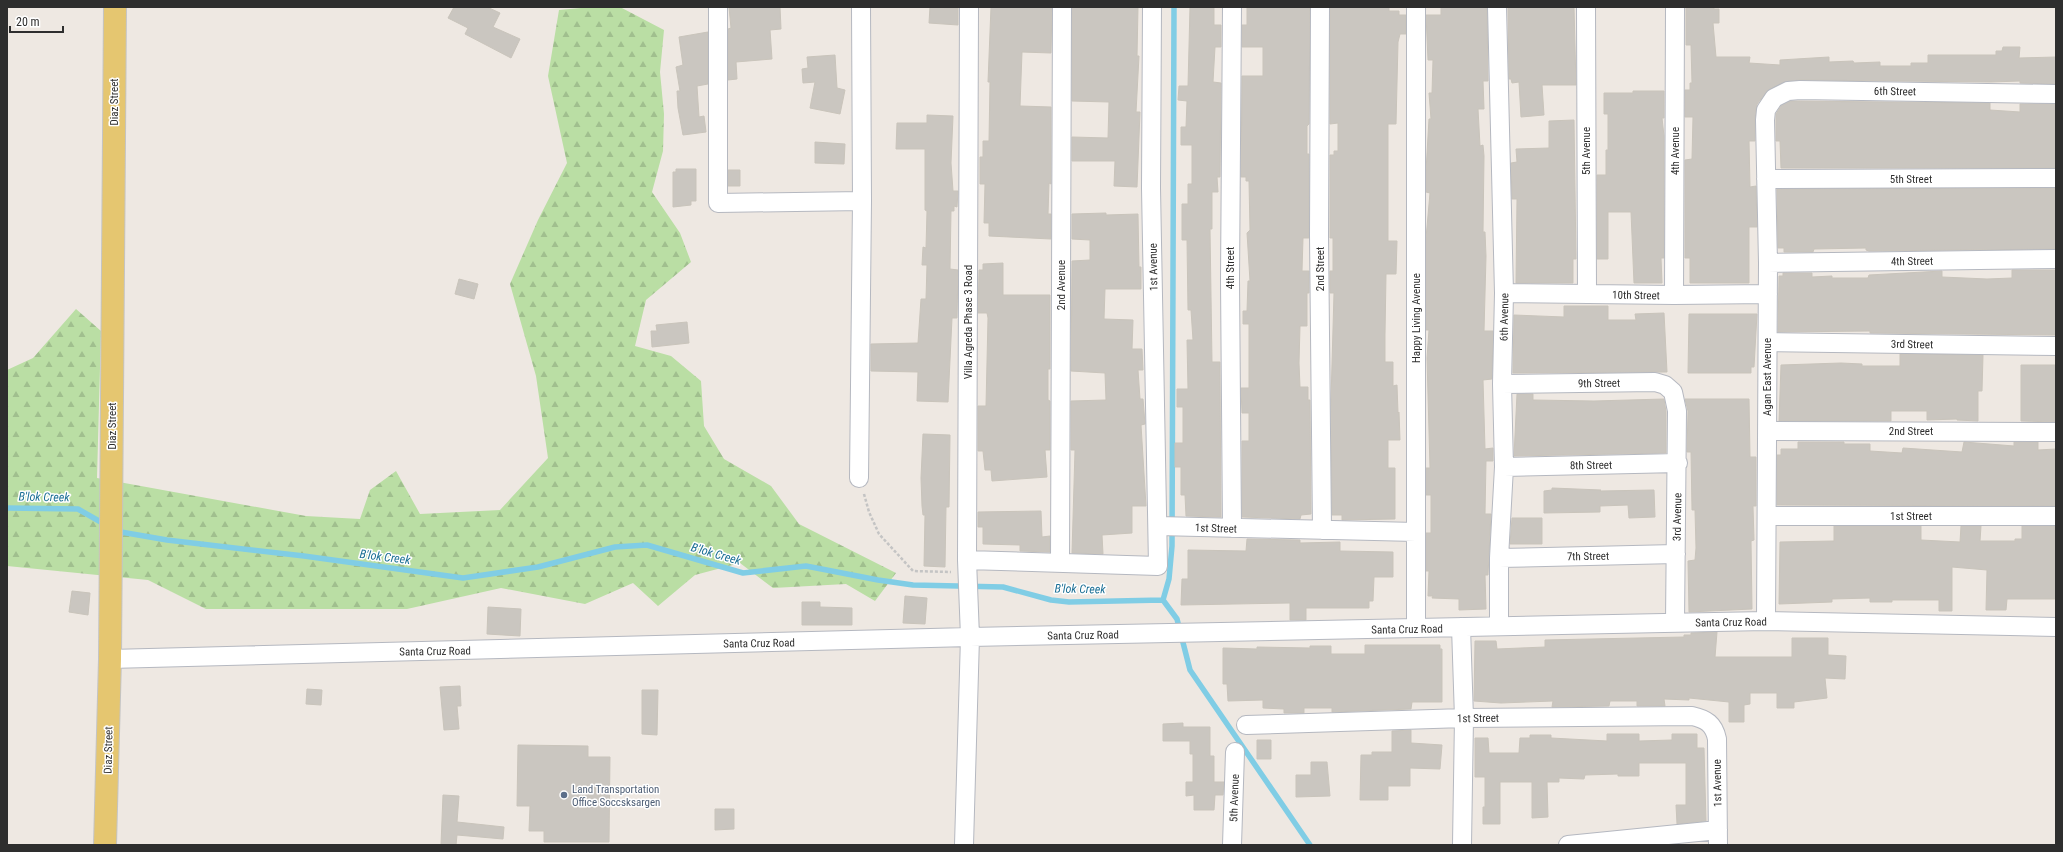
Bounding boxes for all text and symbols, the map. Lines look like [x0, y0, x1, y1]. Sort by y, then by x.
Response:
scale bar [10, 8, 63, 34]
text: 20 m [16, 15, 40, 29]
street label: Diaz Street [108, 78, 121, 126]
street label: 6th Street [1874, 85, 1916, 98]
street label: 5th Avenue [1580, 127, 1593, 175]
street label: 4th Avenue [1669, 127, 1682, 175]
street label: 5th Street [1890, 173, 1932, 186]
street label: 1st Avenue [1147, 243, 1160, 291]
street label: 4th Street [1224, 247, 1237, 289]
street label: 2nd Street [1314, 247, 1327, 291]
street label: 4th Street [1891, 255, 1933, 268]
street label: 2nd Avenue [1055, 260, 1068, 310]
street label: Villa Agreda Phase 3 Road [962, 265, 975, 379]
street label: Happy Living Avenue [1410, 273, 1423, 363]
street label: 10th Street [1612, 289, 1660, 302]
street label: 6th Avenue [1498, 293, 1511, 341]
street label: Agan East Avenue [1761, 338, 1774, 416]
street label: 3rd Street [1891, 338, 1933, 351]
street label: 9th Street [1578, 377, 1620, 390]
street label: Diaz Street [106, 402, 119, 450]
street label: 2nd Street [1889, 425, 1933, 438]
street label: 8th Street [1570, 459, 1612, 472]
water label: B'lok Creek [18, 490, 70, 504]
street label: 3rd Avenue [1671, 493, 1684, 541]
street label: 1st Street [1890, 510, 1932, 523]
street label: 1st Street [1195, 521, 1237, 536]
water label: B'lok Creek [690, 540, 743, 568]
water label: B'lok Creek [359, 547, 412, 567]
street label: 7th Street [1567, 550, 1609, 563]
water label: B'lok Creek [1054, 582, 1106, 596]
street label: Santa Cruz Road [1695, 615, 1767, 630]
street label: Santa Cruz Road [1371, 622, 1443, 637]
street label: Santa Cruz Road [1047, 628, 1119, 643]
street label: Santa Cruz Road [723, 636, 795, 651]
street label: Santa Cruz Road [399, 644, 471, 659]
street label: 1st Street [1457, 712, 1499, 725]
street label: Diaz Street [102, 726, 115, 774]
street label: 1st Avenue [1711, 759, 1724, 807]
street label: 5th Avenue [1227, 774, 1242, 822]
place label: Land Transportation Office Soccsksargen [572, 783, 660, 809]
marker: Land Transportation Office Soccsksargen [559, 790, 569, 800]

